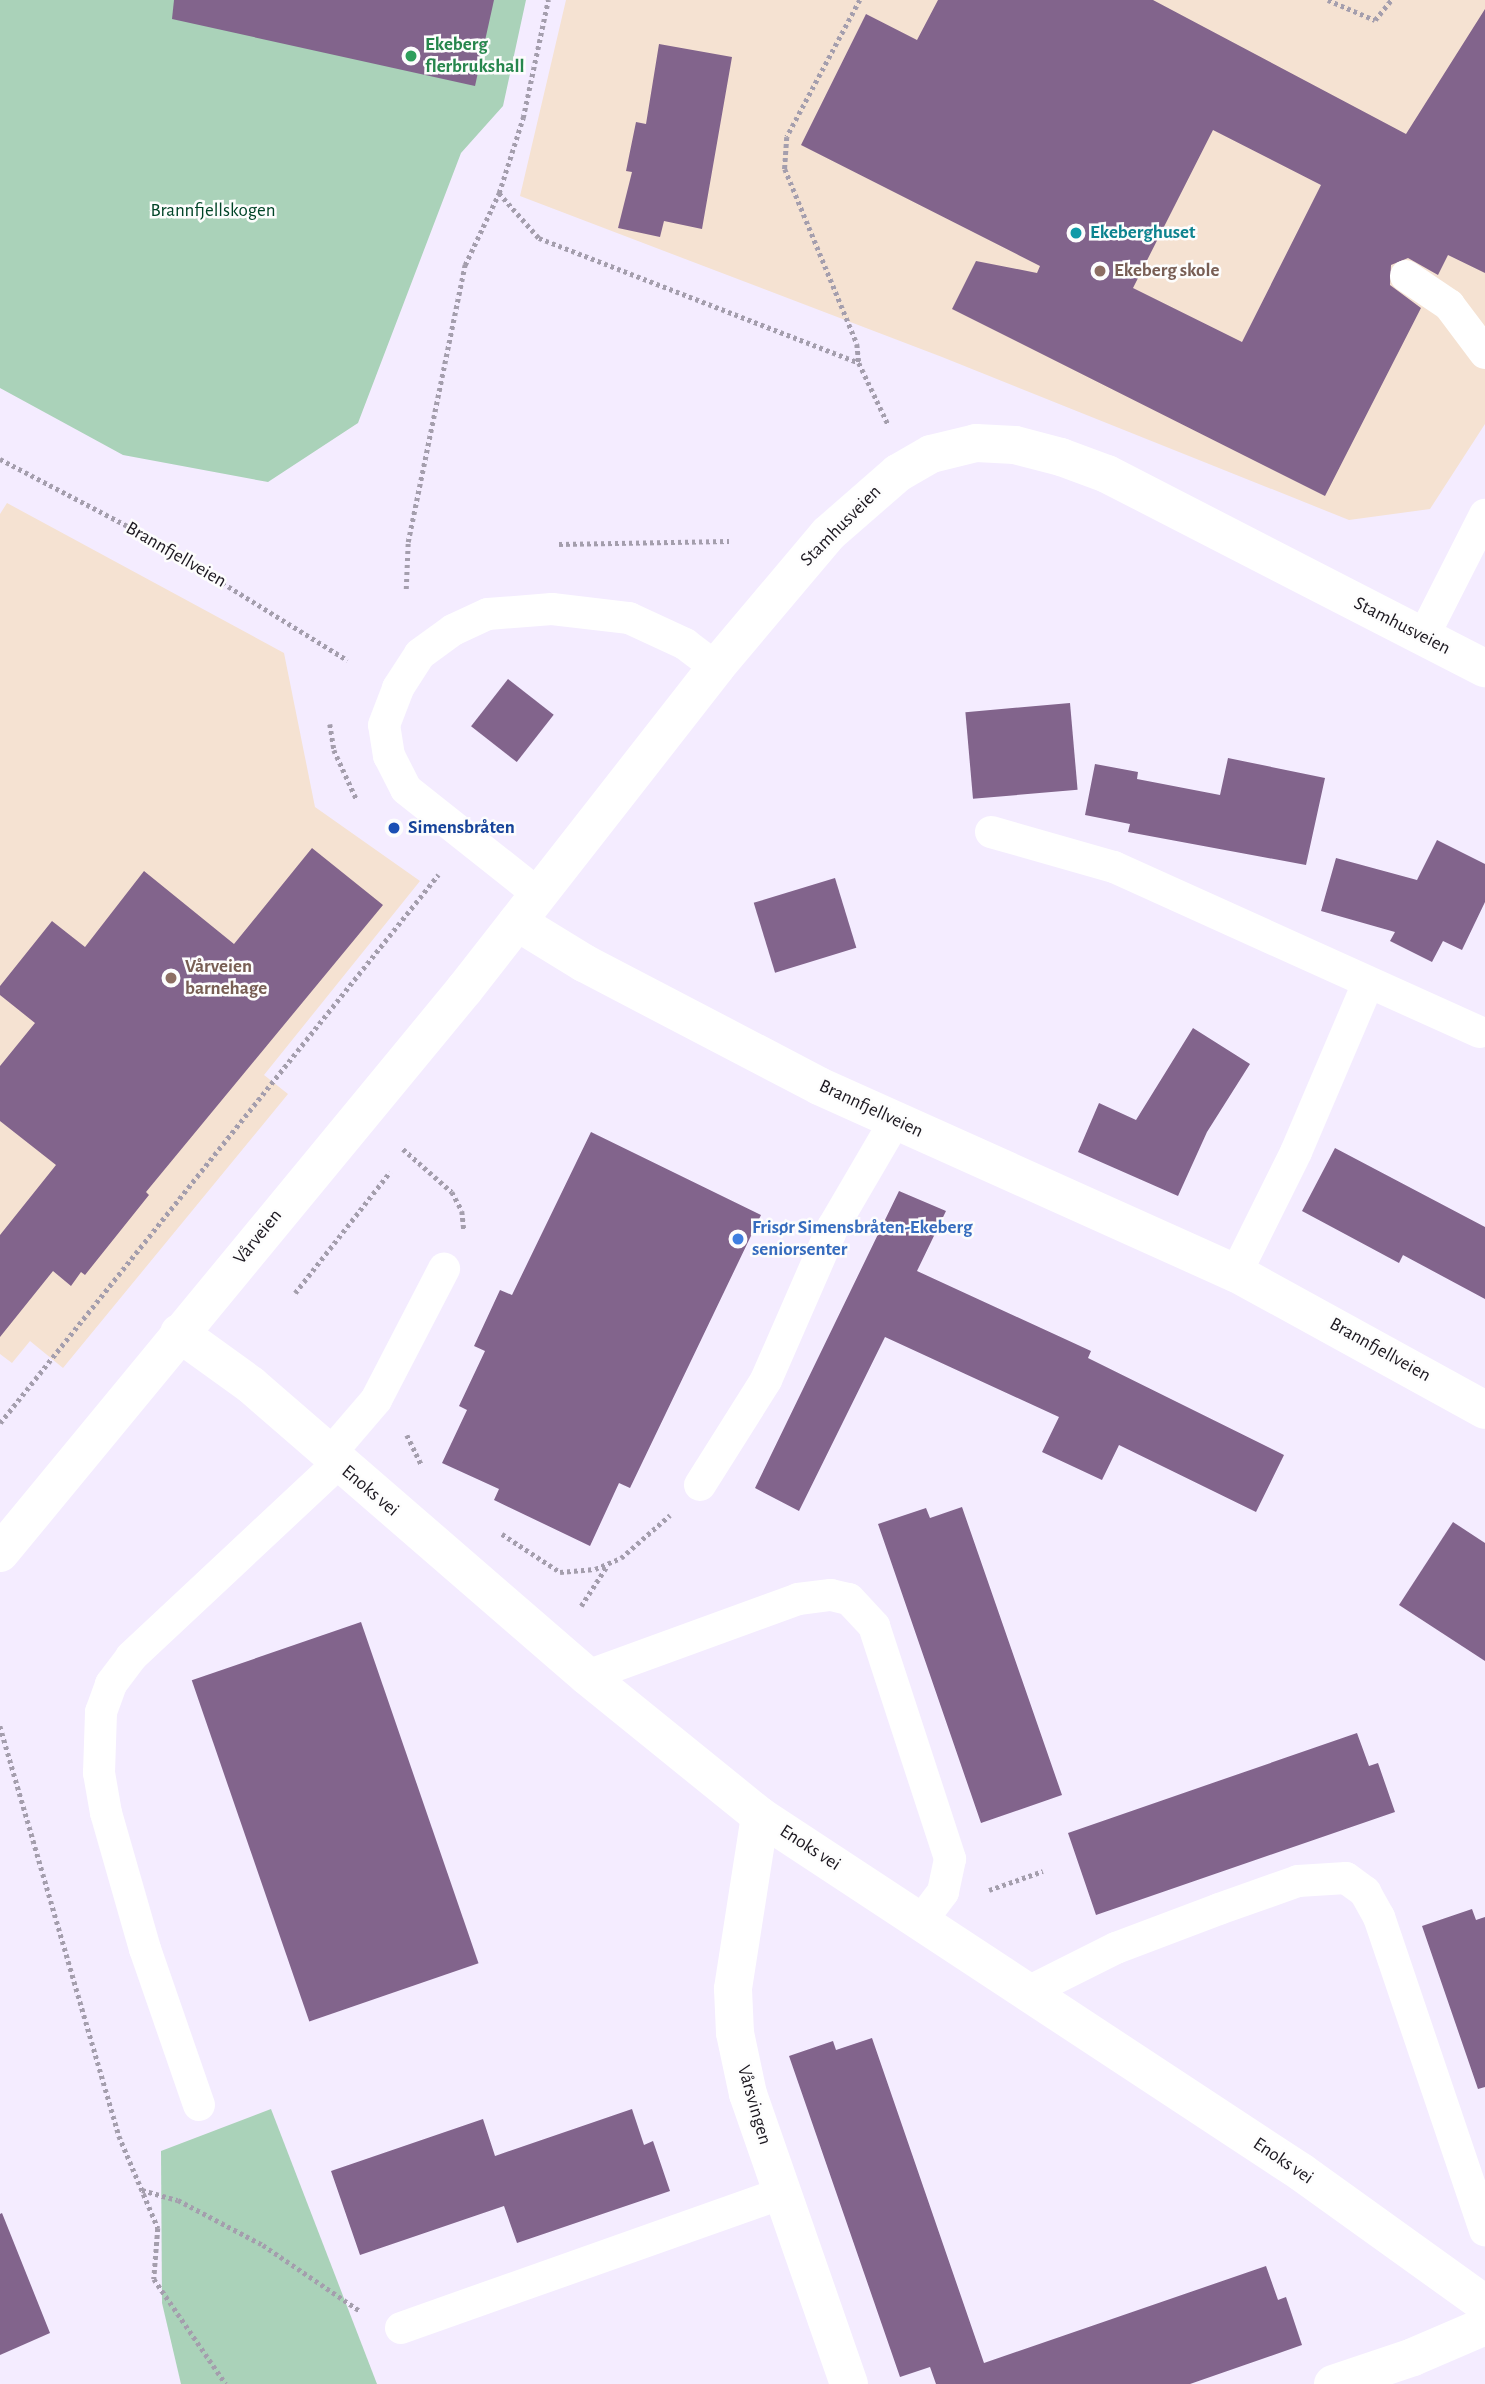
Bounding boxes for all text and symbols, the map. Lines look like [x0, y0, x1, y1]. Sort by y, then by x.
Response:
place label: Ekeberg flerbrukshall [425, 34, 524, 78]
marker: Ekeberg flerbrukshall [403, 48, 419, 64]
park label: Brannfjellskogen [150, 200, 276, 222]
place label: Ekeberghuset [1090, 222, 1196, 244]
marker: Ekeberghuset [1068, 225, 1084, 241]
place label: Ekeberg skole [1114, 260, 1219, 282]
marker: Ekeberg skole [1092, 263, 1108, 279]
street label: Stamhusveien [796, 481, 886, 571]
street label: Brannfjellveien [122, 517, 230, 593]
street label: Stamhusveien [1350, 592, 1454, 660]
place label: Simensbråten [408, 817, 515, 839]
marker: Simensbråten [386, 820, 402, 836]
place label: Vårveien barnehage [185, 956, 267, 1000]
marker: Vårveien barnehage [163, 970, 179, 986]
street label: Brannfjellveien [815, 1075, 927, 1143]
street label: Vårveien [229, 1205, 287, 1269]
place label: Frisør Simensbråten-Ekeberg seniorsenter [752, 1217, 973, 1261]
marker: Frisør Simensbråten-Ekeberg seniorsenter [730, 1231, 746, 1247]
street label: Brannfjellveien [1325, 1313, 1435, 1387]
street label: Enoks vei [337, 1460, 403, 1522]
street label: Enoks vei [775, 1820, 845, 1876]
street label: Vårsvingen [732, 2063, 776, 2147]
street label: Enoks vei [1248, 2133, 1318, 2189]

